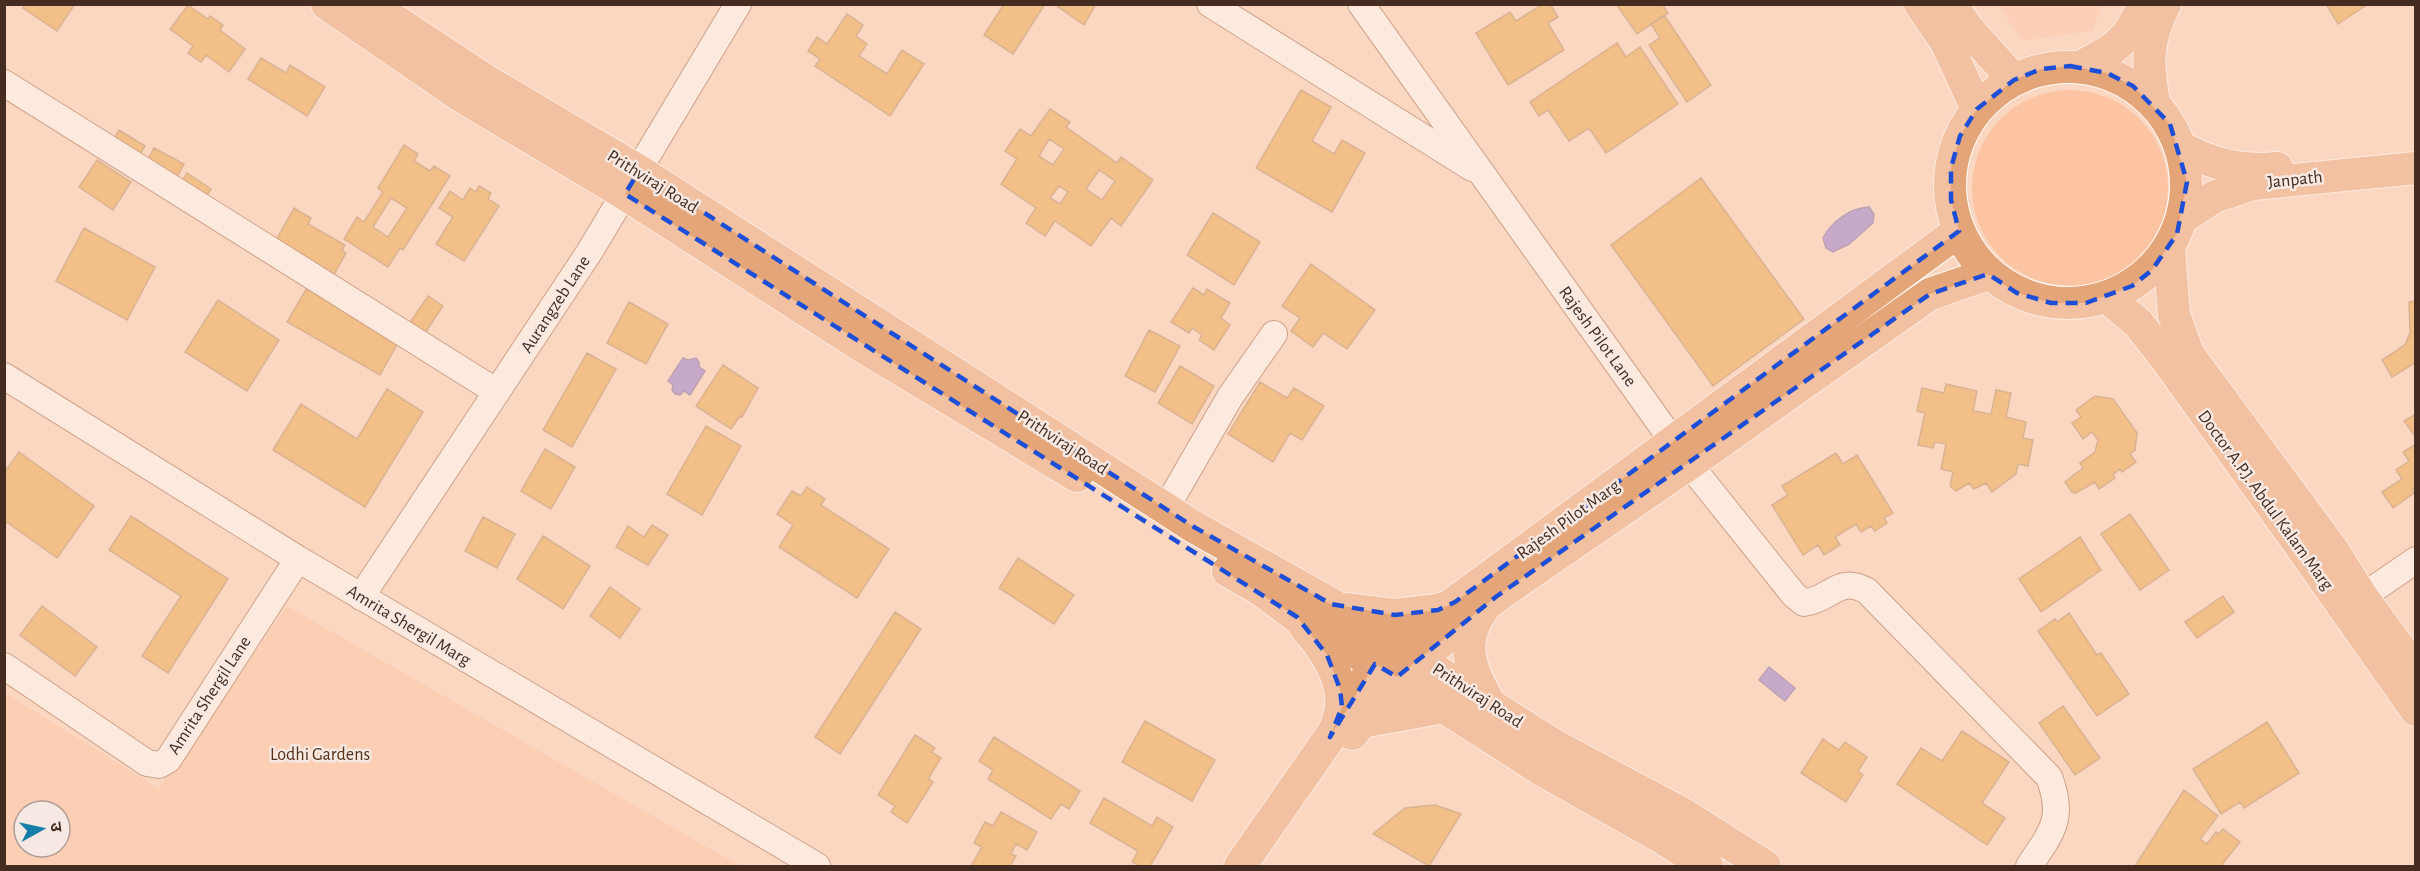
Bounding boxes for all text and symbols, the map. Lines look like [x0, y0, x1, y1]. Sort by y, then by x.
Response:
street label: Prithviraj Road [604, 147, 701, 217]
street label: Janpath [2267, 168, 2324, 192]
street label: Aurangzeb Lane [518, 253, 594, 356]
street label: Rajesh Pilot Lane [1555, 283, 1639, 390]
street label: Prithviraj Road [1014, 407, 1111, 479]
street label: Doctor A.P.J. Abdul Kalam Marg [2194, 407, 2337, 594]
street label: Rajesh Pilot Marg [1514, 476, 1624, 563]
street label: Amrita Shergil Marg [344, 582, 474, 670]
street label: Amrita Shergil Lane [165, 633, 255, 758]
street label: Prithviraj Road [1429, 660, 1526, 732]
park label: Lodhi Gardens [270, 746, 370, 764]
north arrow [12, 799, 72, 859]
text: उ [47, 821, 65, 833]

